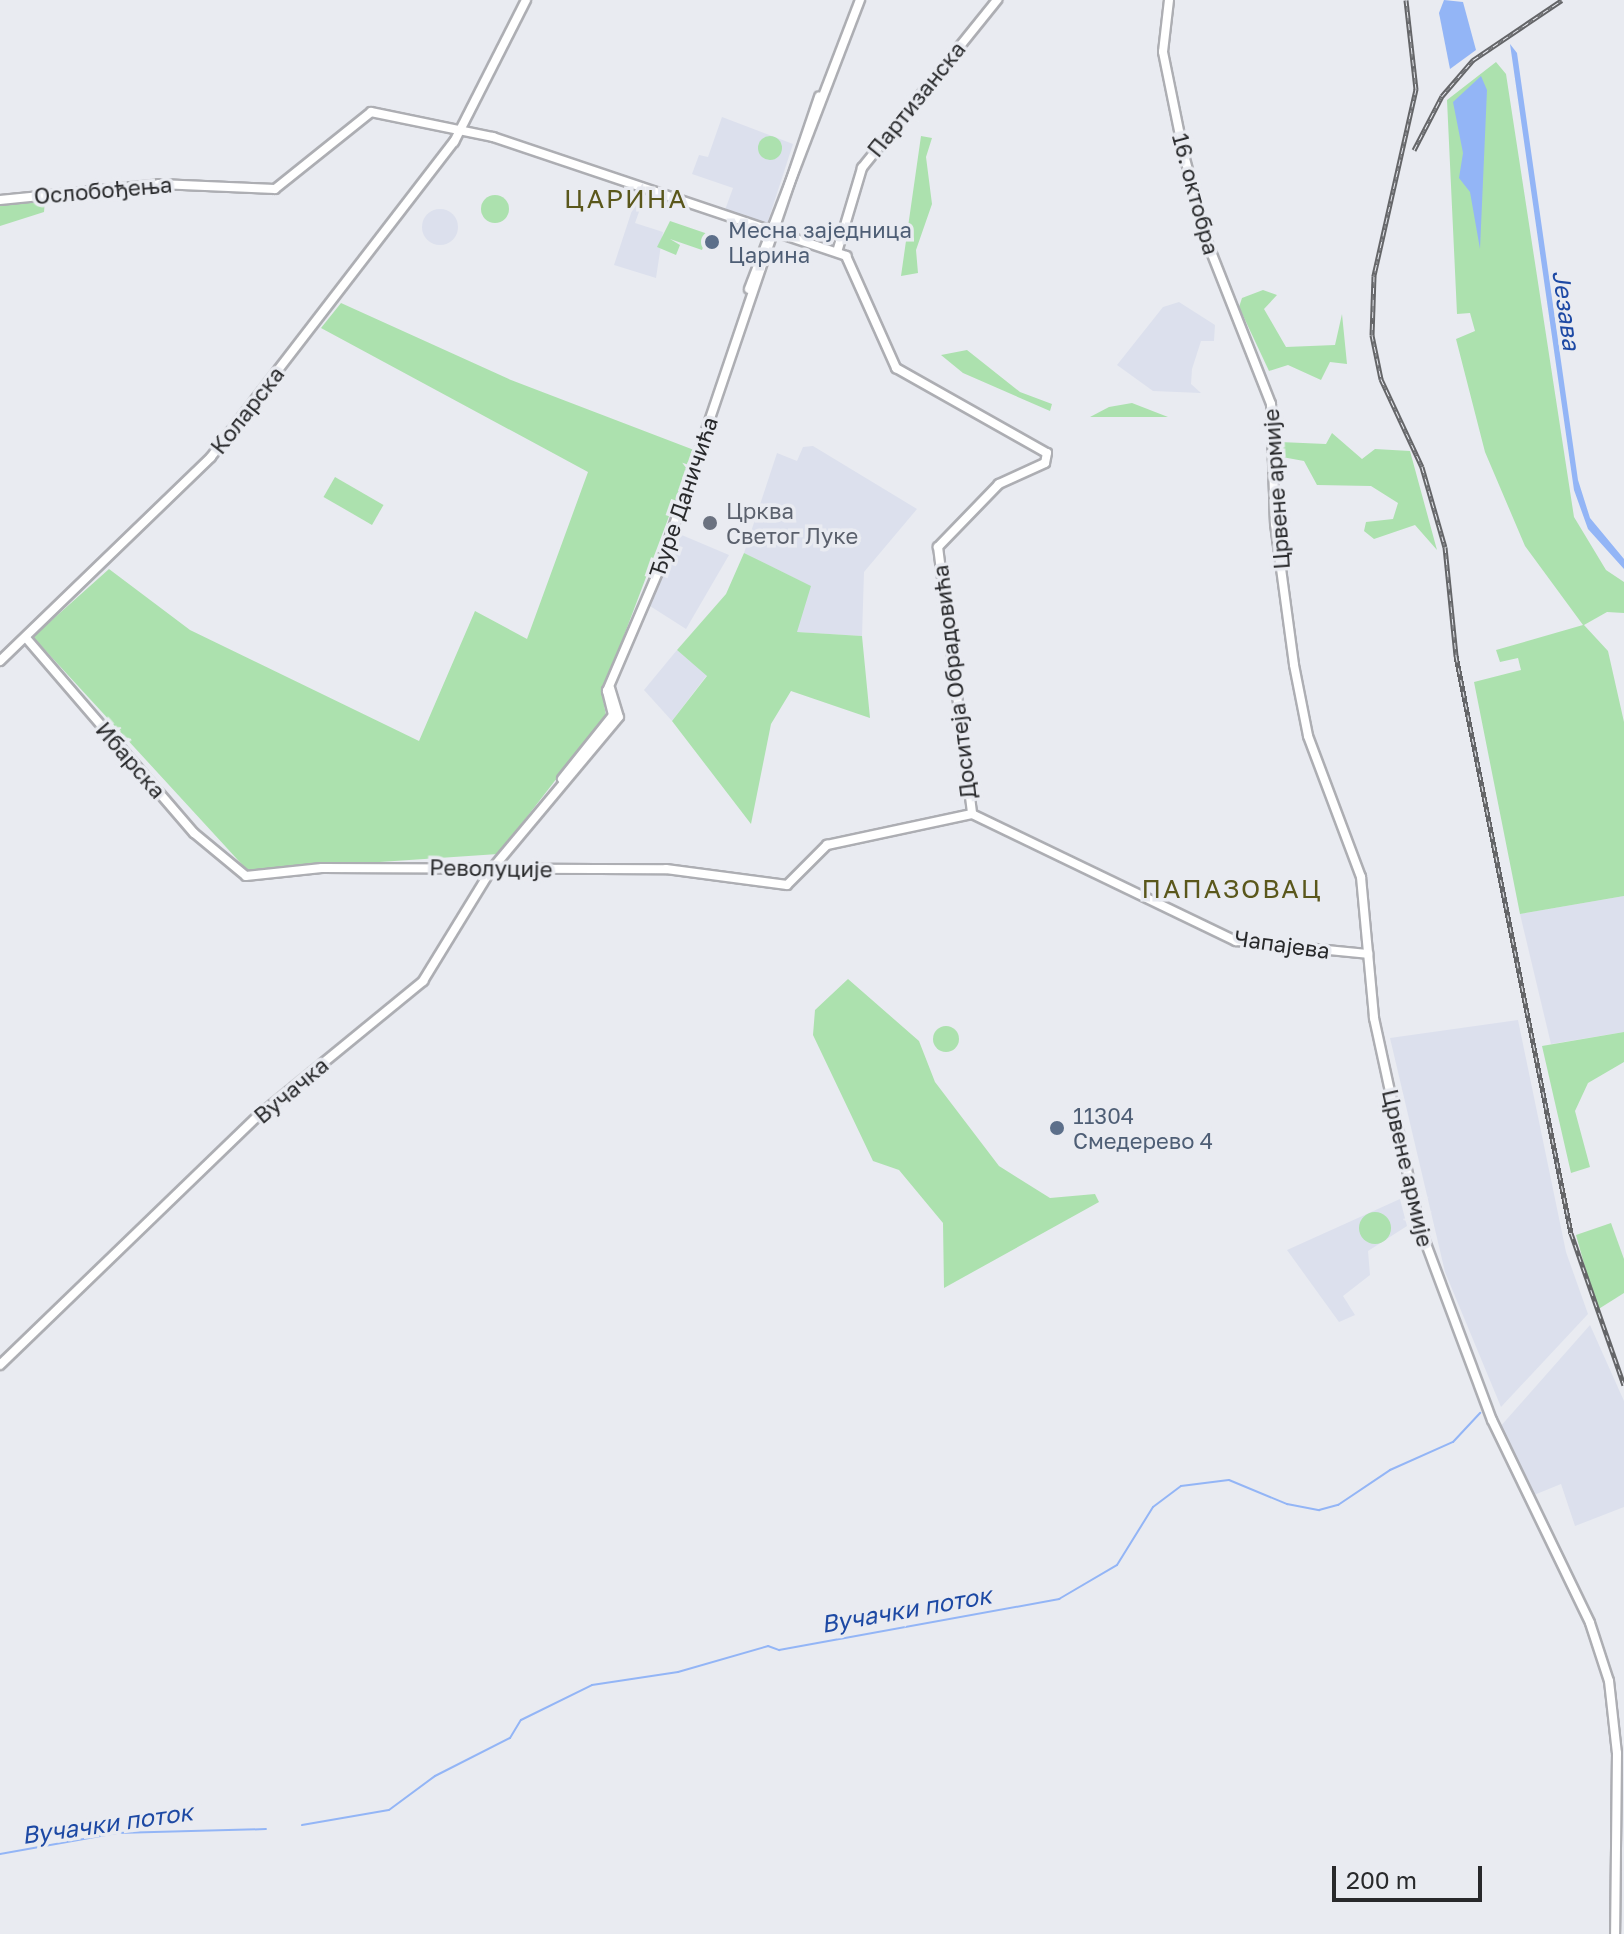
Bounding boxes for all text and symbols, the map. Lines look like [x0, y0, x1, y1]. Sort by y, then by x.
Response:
street label: Партизанска [861, 36, 971, 162]
street label: 16. октобра [1167, 130, 1225, 258]
street label: Ослобођења [33, 171, 173, 209]
district label: ЦАРИНА [564, 183, 688, 215]
place label: Месна заједница Царина [728, 216, 912, 268]
marker: Месна заједница Царина [703, 233, 721, 251]
water label: Језава [1547, 268, 1587, 352]
street label: Коларска [205, 361, 289, 459]
street label: Црвене армије [1257, 408, 1295, 570]
street label: Ђуре Даничића [643, 413, 723, 581]
place label: Црква Светог Луке [726, 497, 858, 548]
marker: Црква Светог Луке [701, 514, 719, 532]
street label: Доситеја Обрадовића [927, 564, 981, 800]
street label: Ибарска [91, 716, 171, 804]
street label: Револуције [429, 854, 553, 882]
district label: ПАПАЗОВАЦ [1141, 873, 1323, 905]
street label: Чапајева [1232, 924, 1332, 964]
street label: Вучачка [249, 1051, 333, 1129]
street label: Црвене армије [1377, 1087, 1439, 1249]
place label: 11304 Смедерево 4 [1073, 1102, 1213, 1154]
marker: 11304 Смедерево 4 [1048, 1119, 1066, 1137]
water label: Вучачки поток [819, 1580, 993, 1638]
water label: Вучачки поток [20, 1797, 194, 1849]
scale bar [1336, 1850, 1486, 1900]
text: 200 m [1346, 1865, 1417, 1894]

